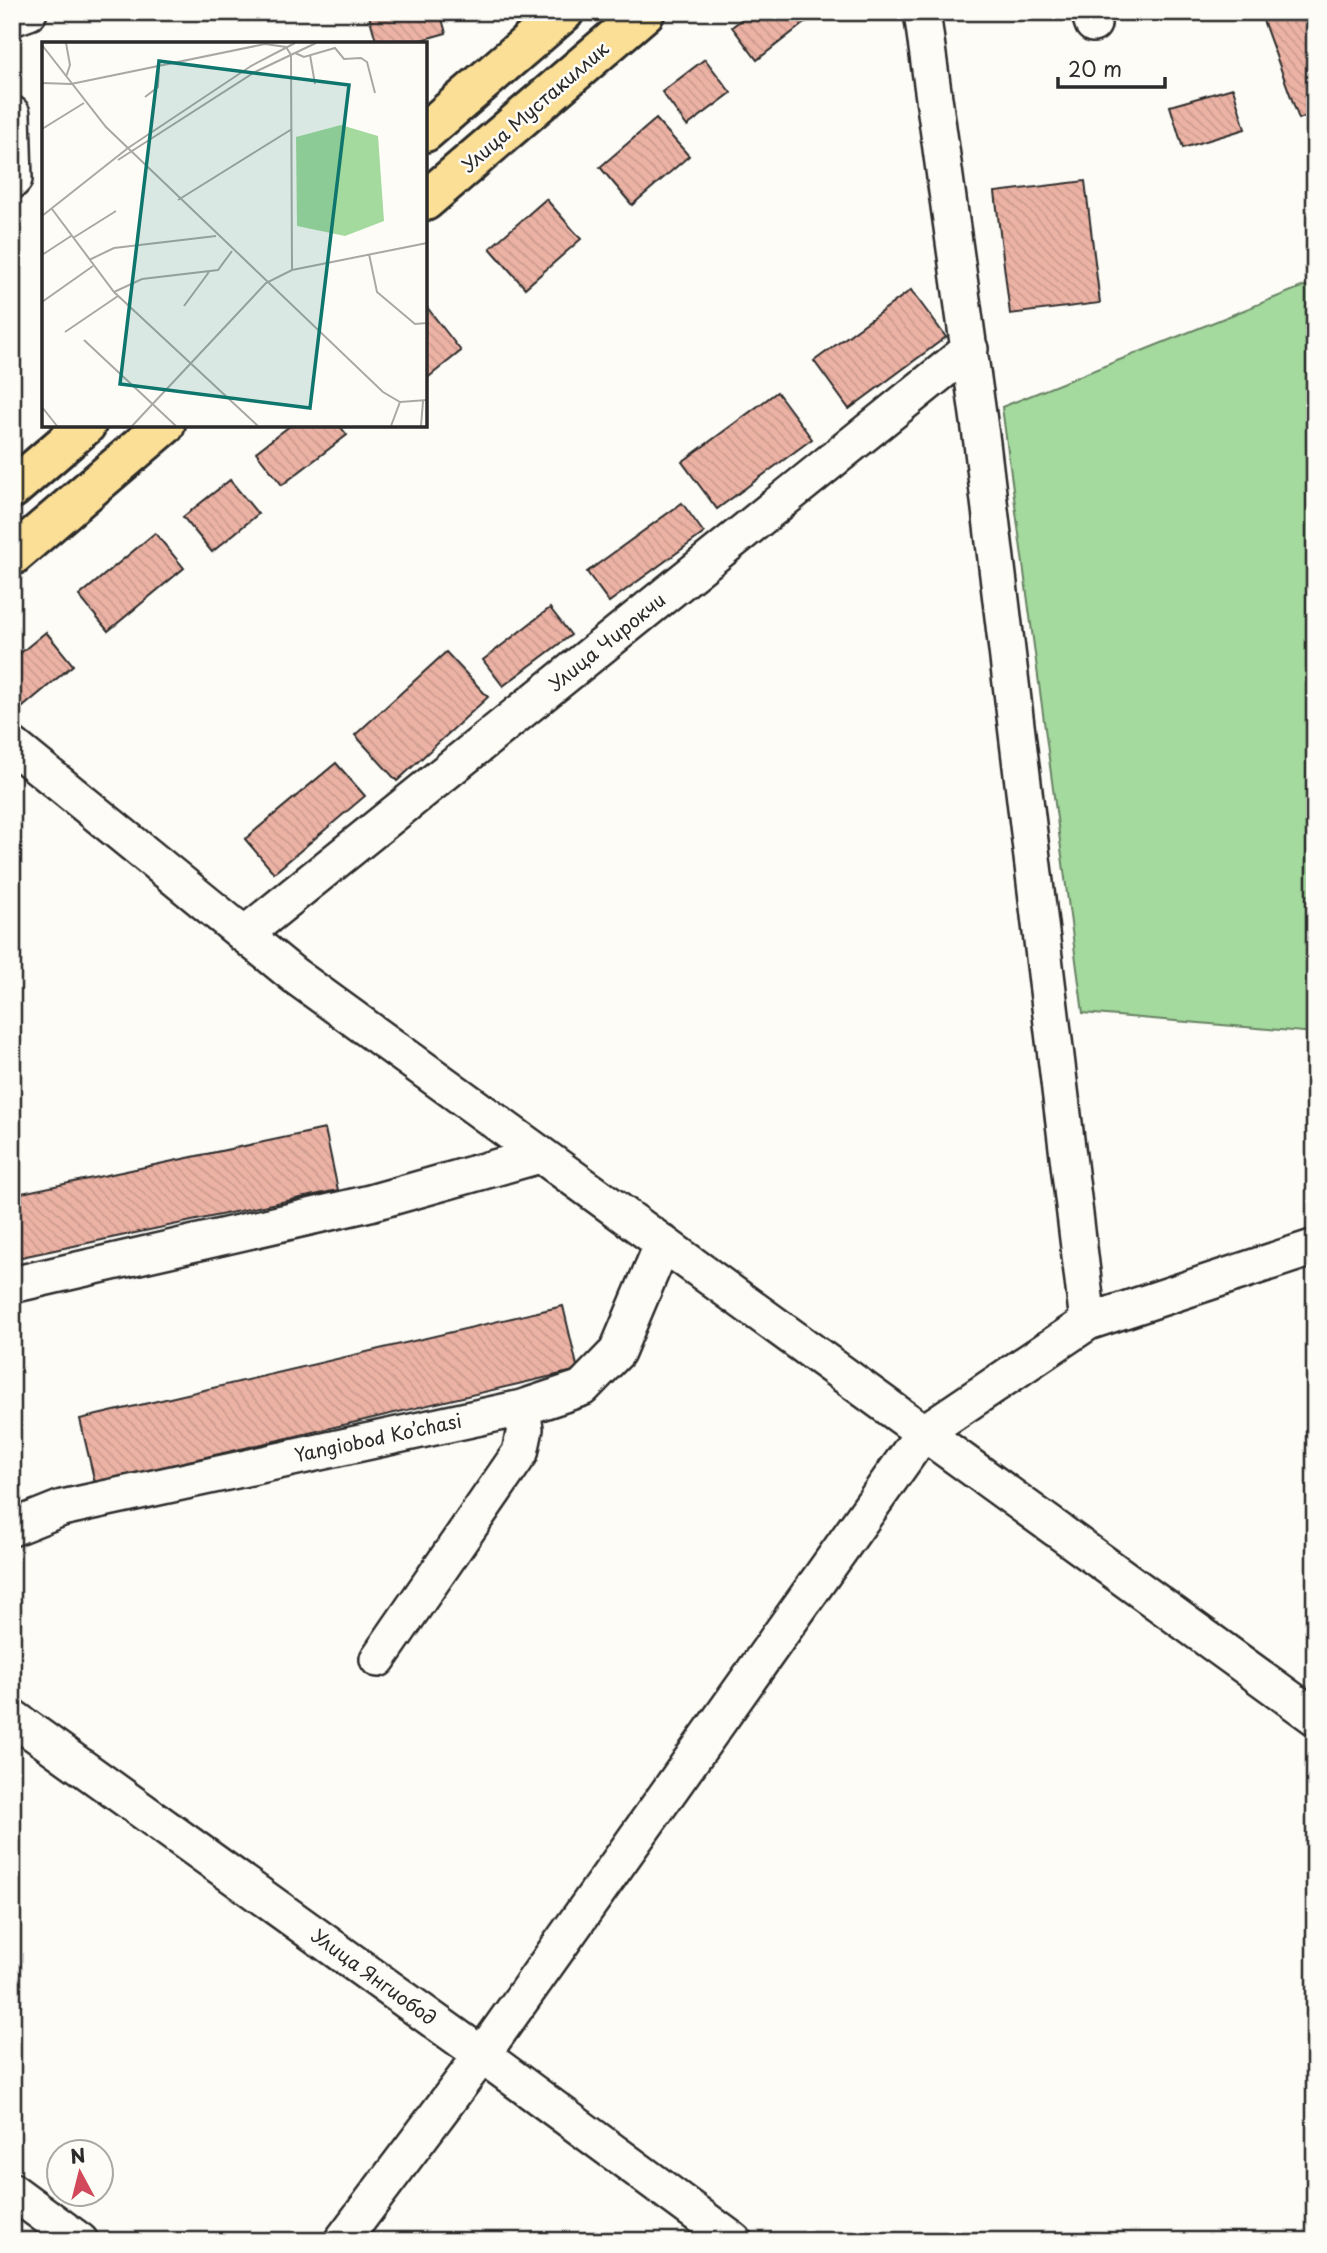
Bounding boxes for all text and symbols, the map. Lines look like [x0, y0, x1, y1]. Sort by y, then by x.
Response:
street label: Улица Мустакиллик [455, 34, 615, 178]
inset map [42, 42, 427, 427]
scale bar [1058, 46, 1164, 90]
text: 20 m [1068, 52, 1122, 84]
street label: Улица Чирокчи [542, 585, 671, 697]
street label: Yangiobod Ko’chasi [292, 1406, 464, 1468]
street label: Улица Янгиобод [306, 1921, 443, 2031]
north arrow [46, 2138, 116, 2208]
text: N [69, 2140, 87, 2170]

